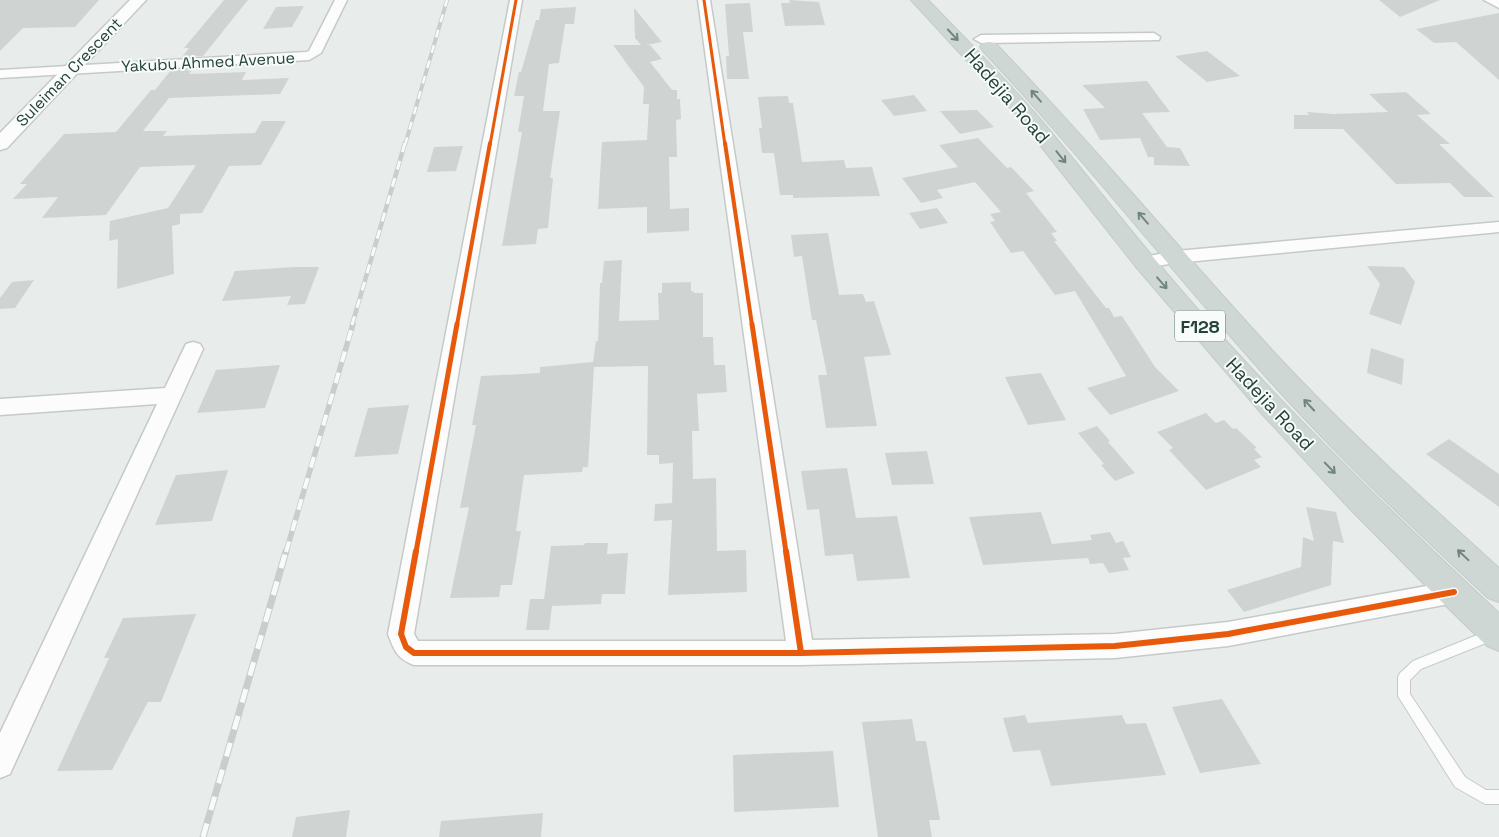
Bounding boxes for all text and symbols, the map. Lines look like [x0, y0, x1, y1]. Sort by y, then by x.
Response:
street label: Suleiman Crescent [12, 13, 126, 131]
one-way arrow [947, 29, 959, 41]
street label: Hadejia Road [959, 43, 1055, 149]
street label: Yakubu Ahmed Avenue [121, 47, 295, 77]
one-way arrow [1030, 89, 1042, 102]
one-way arrow [1055, 150, 1066, 163]
one-way arrow [1138, 212, 1149, 225]
one-way arrow [1157, 277, 1168, 290]
road number: F128 [1175, 310, 1225, 342]
street label: Hadejia Road [1220, 352, 1320, 456]
one-way arrow [1303, 398, 1315, 411]
one-way arrow [1324, 462, 1336, 474]
one-way arrow [1457, 549, 1470, 560]

